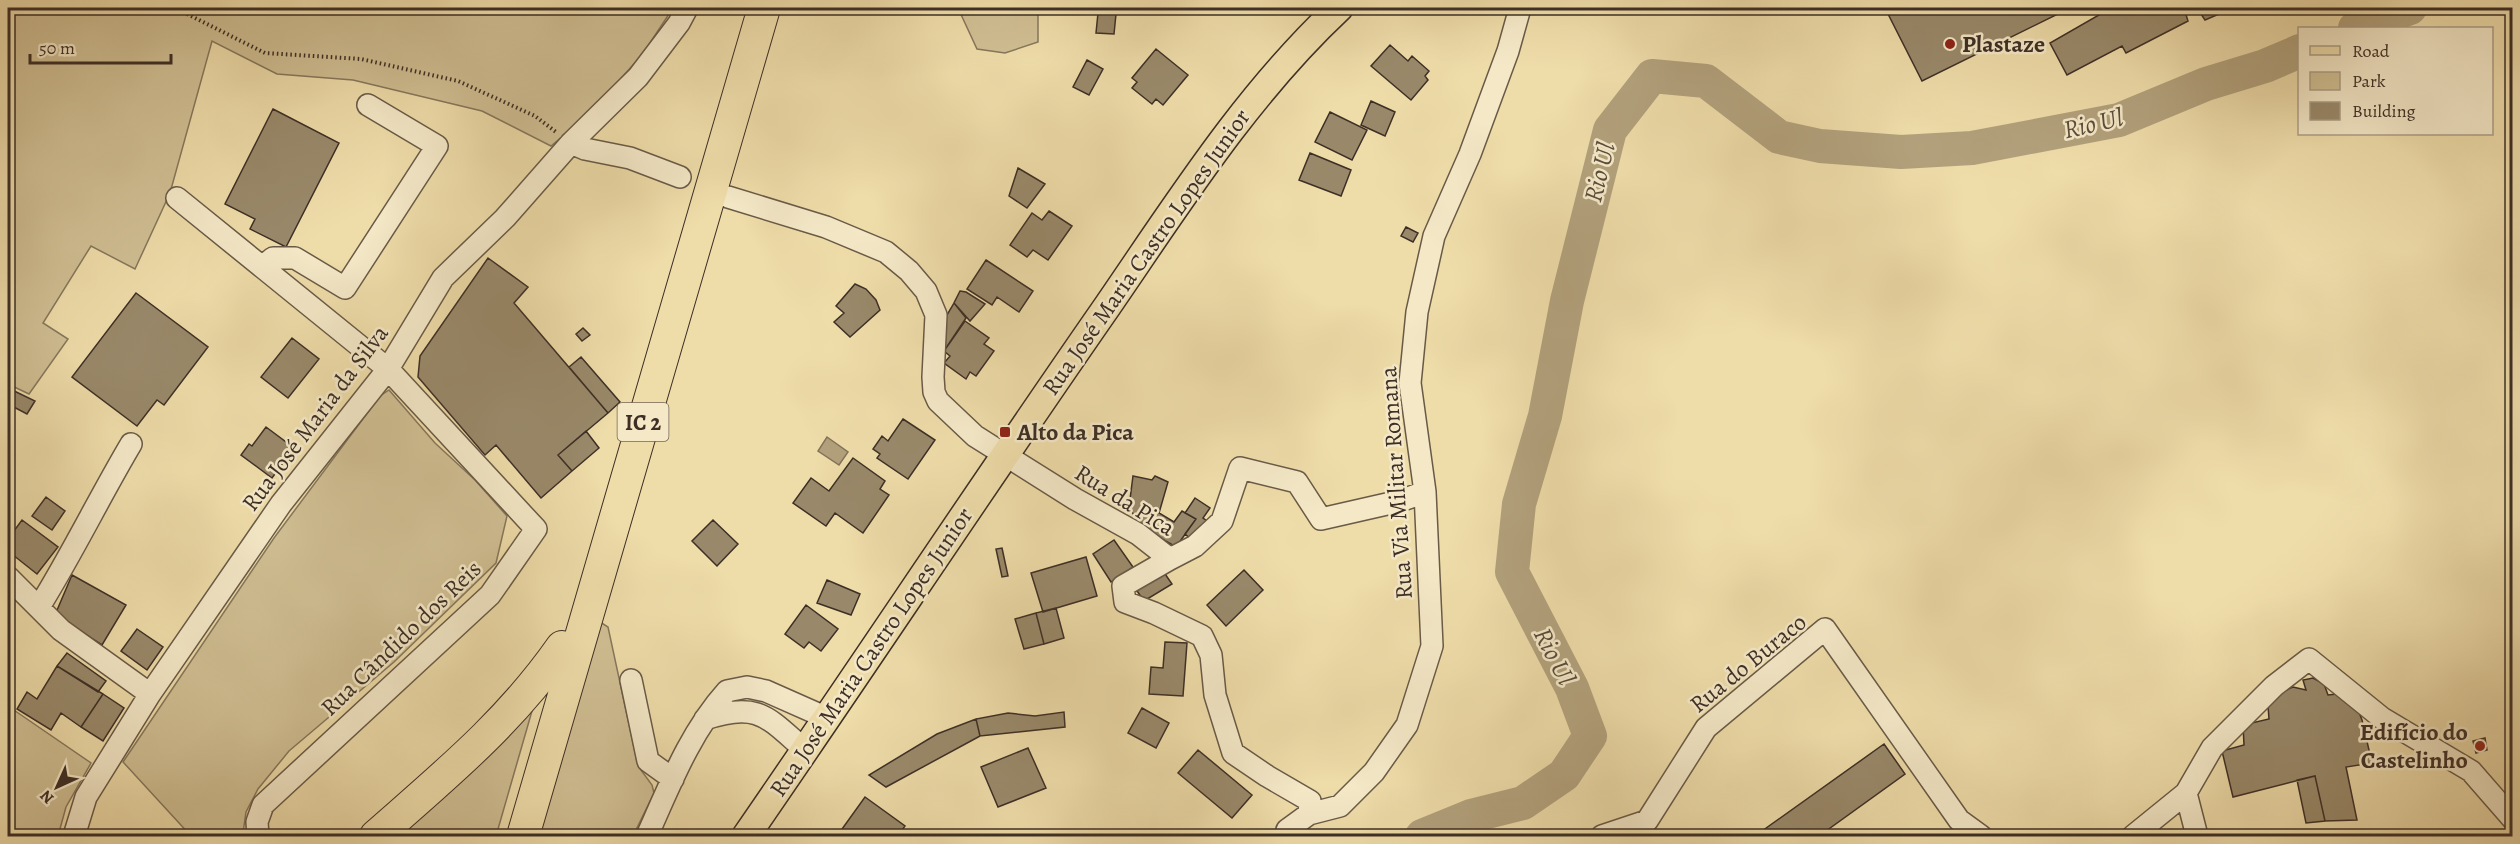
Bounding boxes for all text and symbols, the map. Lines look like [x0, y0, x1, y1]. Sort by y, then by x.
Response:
scale bar [30, 27, 171, 65]
legend [2298, 27, 2493, 135]
place label: Plastaze [1962, 28, 2045, 60]
text: 50 m [39, 36, 75, 60]
marker: Plastaze [1943, 37, 1957, 51]
text: Road [2352, 39, 2390, 63]
text: Park [2352, 69, 2386, 93]
text: Building [2352, 99, 2416, 123]
water label: Rio Ul [2060, 100, 2127, 147]
street label: Rua José Maria Castro Lopes Junior [1035, 103, 1257, 401]
water label: Rio Ul [1575, 138, 1624, 206]
street label: Rua José Maria da Silva [234, 318, 396, 518]
street label: Rua Via Militar Romana [1372, 365, 1420, 600]
road number: IC 2 [618, 403, 668, 441]
place label: Alto da Pica [1016, 416, 1134, 448]
marker: Alto da Pica [998, 425, 1012, 439]
street label: Rua da Pica [1069, 457, 1182, 544]
street label: Rua José Maria Castro Lopes Junior [762, 501, 980, 803]
street label: Rua Cândido dos Reis [314, 553, 488, 723]
street label: Rua do Buraco [1683, 606, 1813, 720]
water label: Rio Ul [1525, 621, 1584, 691]
place label: Edifício do Castelinho [2360, 716, 2468, 776]
marker: Edifício do Castelinho [2473, 739, 2487, 753]
north arrow [27, 757, 87, 817]
text: N [35, 785, 59, 809]

